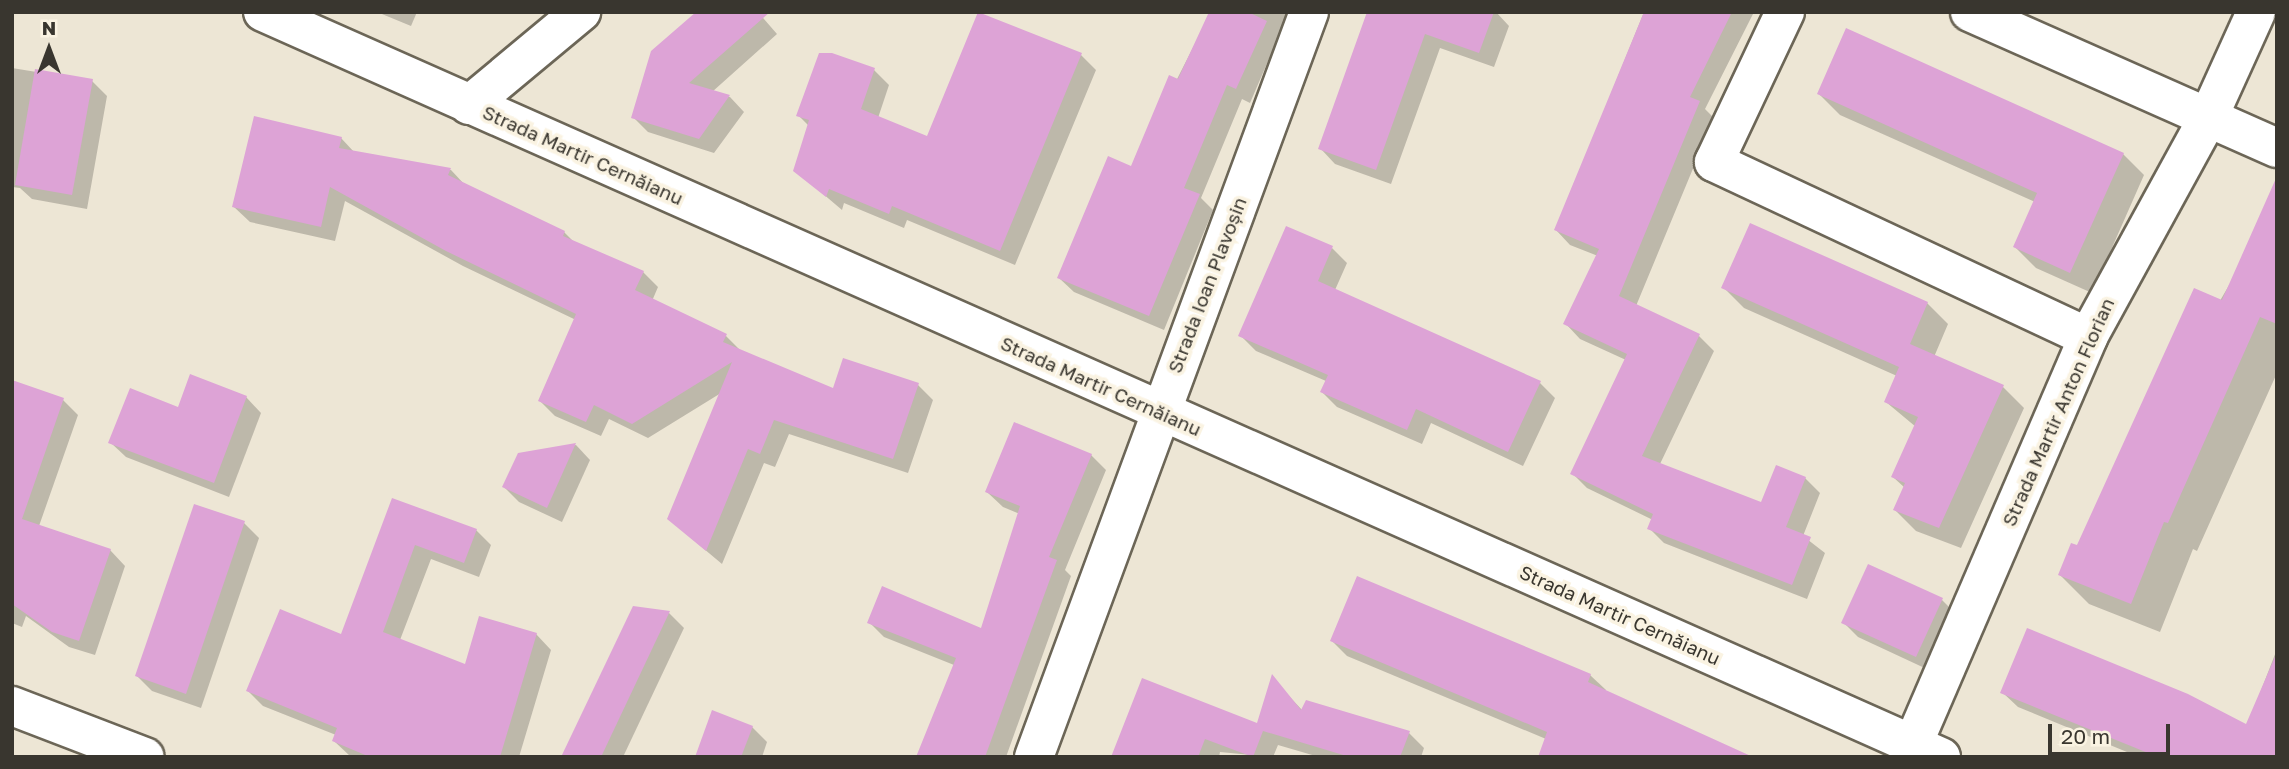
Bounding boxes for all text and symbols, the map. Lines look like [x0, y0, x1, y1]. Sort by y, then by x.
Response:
north arrow [14, 14, 84, 84]
text: N [42, 16, 56, 39]
street label: Strada Martir Cernăianu [479, 100, 687, 210]
street label: Strada Ioan Plavoșin [1163, 194, 1251, 376]
street label: Strada Martir Anton Florian [1997, 294, 2119, 530]
street label: Strada Martir Cernăianu [997, 331, 1205, 441]
street label: Strada Martir Cernăianu [1516, 560, 1724, 670]
scale bar [2051, 710, 2174, 754]
text: 20 m [2061, 723, 2110, 749]

